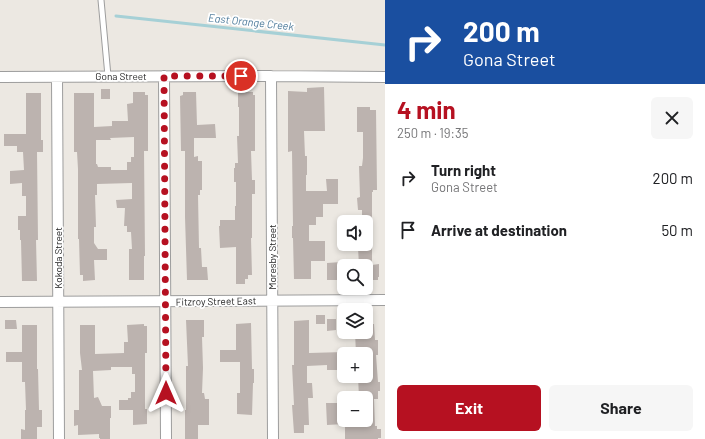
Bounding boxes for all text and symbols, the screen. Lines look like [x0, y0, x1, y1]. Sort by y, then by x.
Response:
water label: East Orange Creek [208, 11, 295, 33]
text: 200 m [463, 14, 540, 48]
icon: right [397, 16, 449, 68]
text: Gona Street [463, 48, 555, 70]
pin [224, 59, 258, 93]
icon: arrive [230, 65, 252, 87]
street label: Gona Street [95, 70, 147, 82]
text: 4 min [397, 95, 456, 124]
button: close [651, 97, 693, 139]
text: 250 m · 19:35 [397, 125, 468, 141]
text: Turn right [431, 161, 496, 179]
icon: right [397, 167, 419, 189]
text: 200 m [653, 169, 693, 187]
text: Gona Street [431, 179, 498, 195]
map controls [337, 215, 373, 427]
button: sound [337, 215, 373, 251]
icon: arrive [397, 219, 419, 241]
text: Arrive at destination [431, 221, 567, 239]
text: 50 m [661, 221, 693, 239]
street label: Moresby Street [266, 224, 278, 290]
street label: Kokoda Street [52, 227, 64, 289]
button: search [337, 259, 373, 295]
street label: Fitzroy Street East [176, 294, 257, 308]
button: layers [337, 303, 373, 339]
button: + [337, 347, 373, 383]
position arrow [145, 372, 187, 414]
button: Exit [397, 385, 541, 431]
button: Share [549, 385, 693, 431]
button: − [337, 391, 373, 427]

